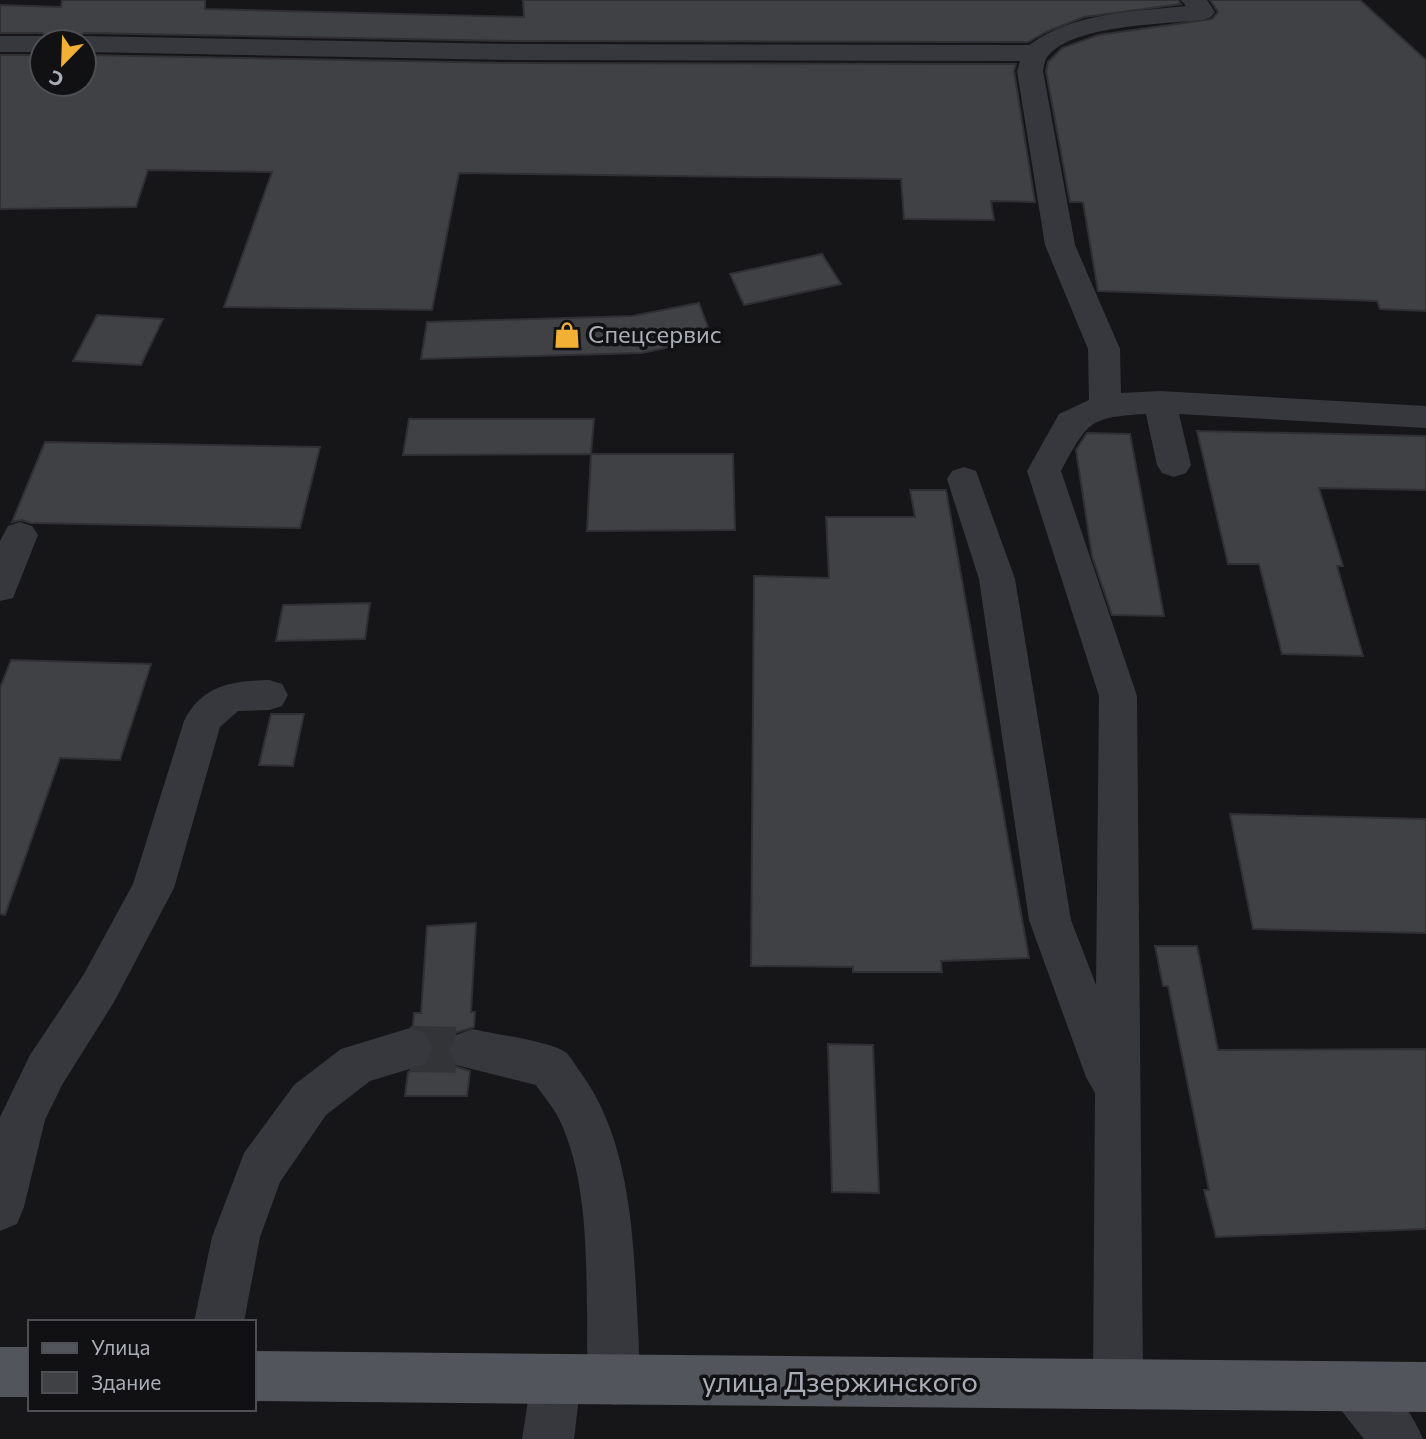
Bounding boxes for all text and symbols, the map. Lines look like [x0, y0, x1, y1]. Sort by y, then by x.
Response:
north arrow [28, 28, 98, 98]
text: С [46, 66, 67, 92]
place label: Спецсервис [588, 319, 722, 348]
shop icon: Спецсервис [552, 320, 582, 350]
legend [28, 1320, 256, 1411]
text: Улица [91, 1334, 150, 1359]
street label: улица Дзержинского [702, 1364, 978, 1398]
text: Здание [91, 1369, 161, 1394]

